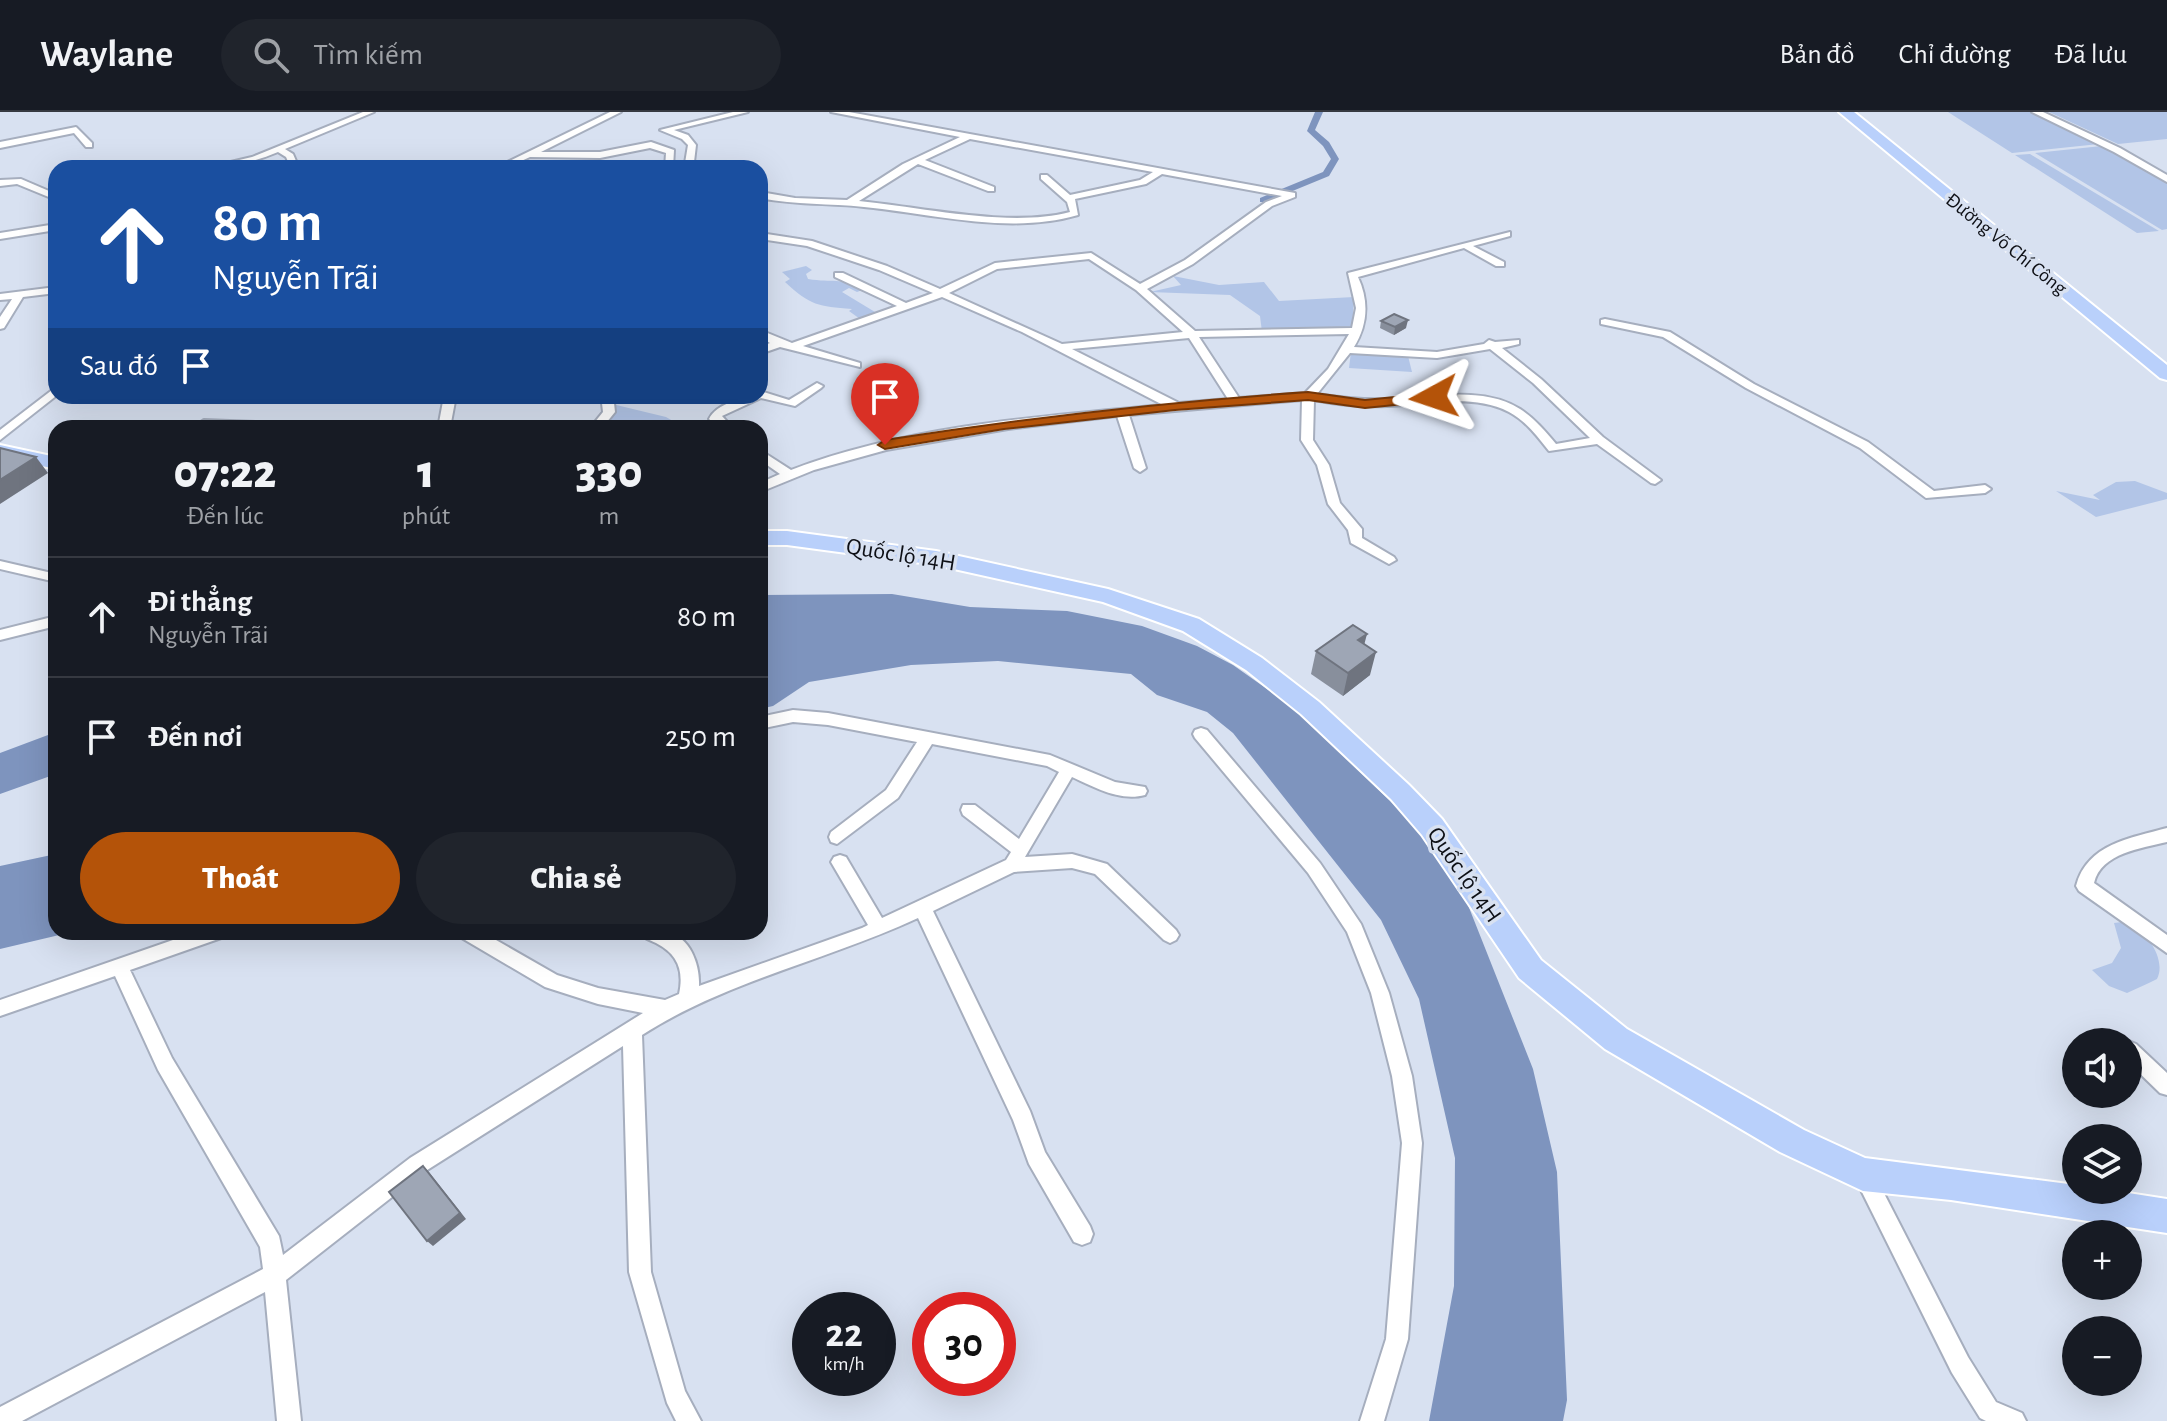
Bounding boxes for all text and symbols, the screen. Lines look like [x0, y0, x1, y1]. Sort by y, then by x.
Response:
search box [221, 19, 781, 91]
icon: search [249, 33, 293, 77]
text: Waylane [40, 36, 173, 74]
text: Tìm kiếm [313, 40, 423, 70]
text: Bản đồ [1780, 41, 1855, 69]
text: Chỉ đường [1899, 41, 2011, 69]
text: Đã lưu [2055, 41, 2127, 69]
street label: Đường Võ Chí Công [1942, 189, 2071, 299]
icon: ahead [80, 192, 184, 296]
text: 80 m [212, 195, 322, 251]
text: Nguyễn Trãi [212, 260, 379, 296]
icon: arrive [174, 344, 218, 388]
text: Sau đó [80, 351, 158, 381]
position arrow [1392, 355, 1476, 439]
pin [851, 363, 919, 445]
icon: arrive [863, 375, 907, 419]
text: 07:22 [173, 449, 276, 497]
text: 1 [417, 449, 435, 497]
text: 330 [575, 449, 643, 497]
text: Đến lúc [187, 503, 263, 529]
text: phút [402, 503, 450, 529]
text: m [599, 503, 619, 529]
street label: Quốc lộ 14H [845, 535, 957, 575]
text: Đi thẳng [148, 587, 252, 617]
icon: ahead [80, 595, 124, 639]
text: 80 m [677, 602, 736, 632]
text: Nguyễn Trãi [148, 622, 269, 648]
icon: arrive [80, 715, 124, 759]
text: Đến nơi [148, 722, 242, 752]
text: 250 m [665, 722, 736, 752]
street label: Quốc lộ 14H [1422, 823, 1506, 927]
button: Thoát [80, 832, 400, 924]
button: Chia sẻ [416, 832, 736, 924]
map controls [2062, 1028, 2142, 1396]
button: sound [2062, 1028, 2142, 1108]
button: layers [2062, 1124, 2142, 1204]
button: + [2062, 1220, 2142, 1300]
speed limit sign: 30 [912, 1292, 1016, 1396]
text: 22 [825, 1314, 863, 1354]
button: − [2062, 1316, 2142, 1396]
text: km/h [823, 1354, 865, 1374]

